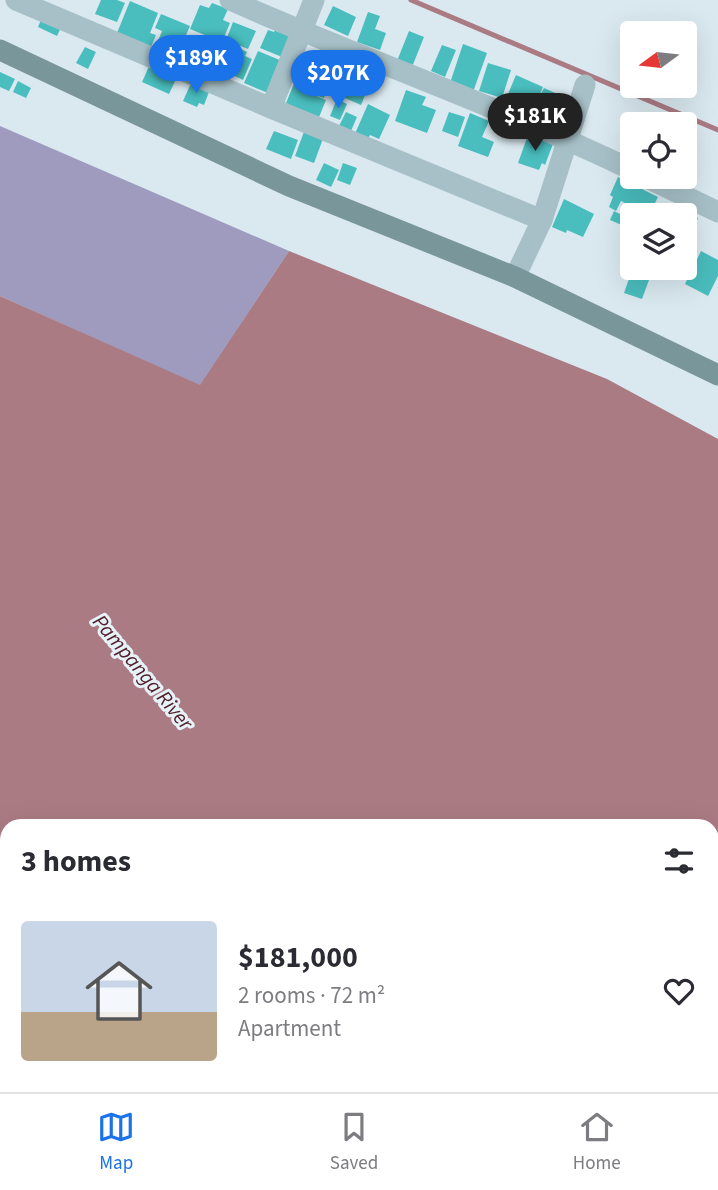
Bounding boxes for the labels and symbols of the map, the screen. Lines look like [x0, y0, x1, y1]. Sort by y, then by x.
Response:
north arrow [620, 21, 696, 98]
pin: $189K [147, 36, 245, 95]
pin: $207K [289, 50, 387, 110]
pin: $181K [486, 94, 584, 153]
water label: Pampanga River [86, 608, 201, 737]

